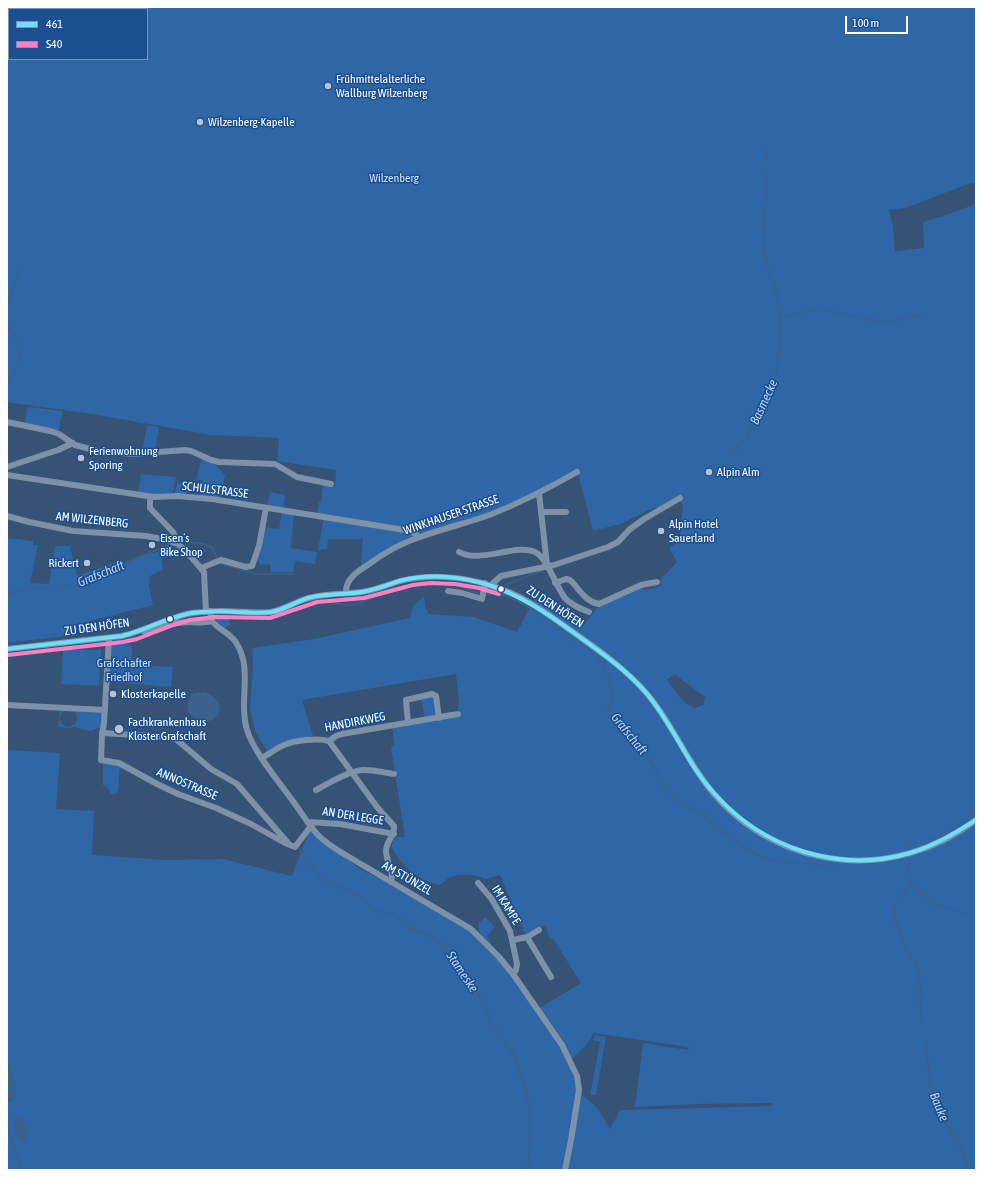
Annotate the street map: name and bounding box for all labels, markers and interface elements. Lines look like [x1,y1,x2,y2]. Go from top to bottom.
legend [8,8,148,60]
scale bar [847,8,910,34]
text: 100 m [852,16,879,30]
text: 461 [46,17,63,31]
text: S40 [46,37,62,51]
place label: Frühmittelalterliche Wallburg Wilzenberg [336,72,427,100]
marker: Frühmittelalterliche Wallburg Wilzenberg [323,81,333,91]
place label: Wilzenberg-Kapelle [208,115,295,129]
marker: Wilzenberg-Kapelle [195,117,205,127]
park label: Wilzenberg [369,171,419,185]
water label: Basmecke [747,377,781,427]
place label: Ferienwohnung Sporing [89,444,158,472]
marker: Ferienwohnung Sporing [76,453,86,463]
place label: Alpin Alm [717,465,760,479]
marker: Alpin Alm [704,467,714,477]
street label: SCHULSTRASSE [181,479,249,501]
street label: WINKHAUSER STRASSE [401,492,501,538]
street label: AM WILZENBERG [55,509,129,531]
place label: Alpin Hotel Sauerland [669,517,719,545]
marker: Alpin Hotel Sauerland [656,526,666,536]
place label: Eisen´s Bike Shop [160,531,203,559]
marker: Eisen´s Bike Shop [147,540,157,550]
place label: Rickert [48,556,79,570]
water label: Grafschaft [75,558,127,590]
marker: Rickert [82,558,92,568]
street label: ZU DEN HÖFEN [524,583,586,631]
unlabelled marker [496,584,506,594]
unlabelled marker [165,614,175,624]
street label: ZU DEN HÖFEN [63,615,131,639]
park label: Grafschafter Friedhof [97,656,151,684]
place label: Klosterkapelle [121,687,186,701]
marker: Klosterkapelle [108,689,118,699]
street label: HANDIRKWEG [323,709,387,735]
water label: Grafschaft [608,710,650,758]
place label: Fachkrankenhaus Kloster Grafschaft [128,715,206,743]
marker: Fachkrankenhaus Kloster Grafschaft [113,723,125,735]
street label: ANNOSTRASSE [155,765,219,803]
street label: AN DER LEGGE [321,804,385,828]
street label: AM STÜNZEL [380,858,434,898]
street label: IM KAMPE [488,883,524,927]
water label: Stameske [443,948,481,996]
water label: Bauke [926,1090,952,1124]

